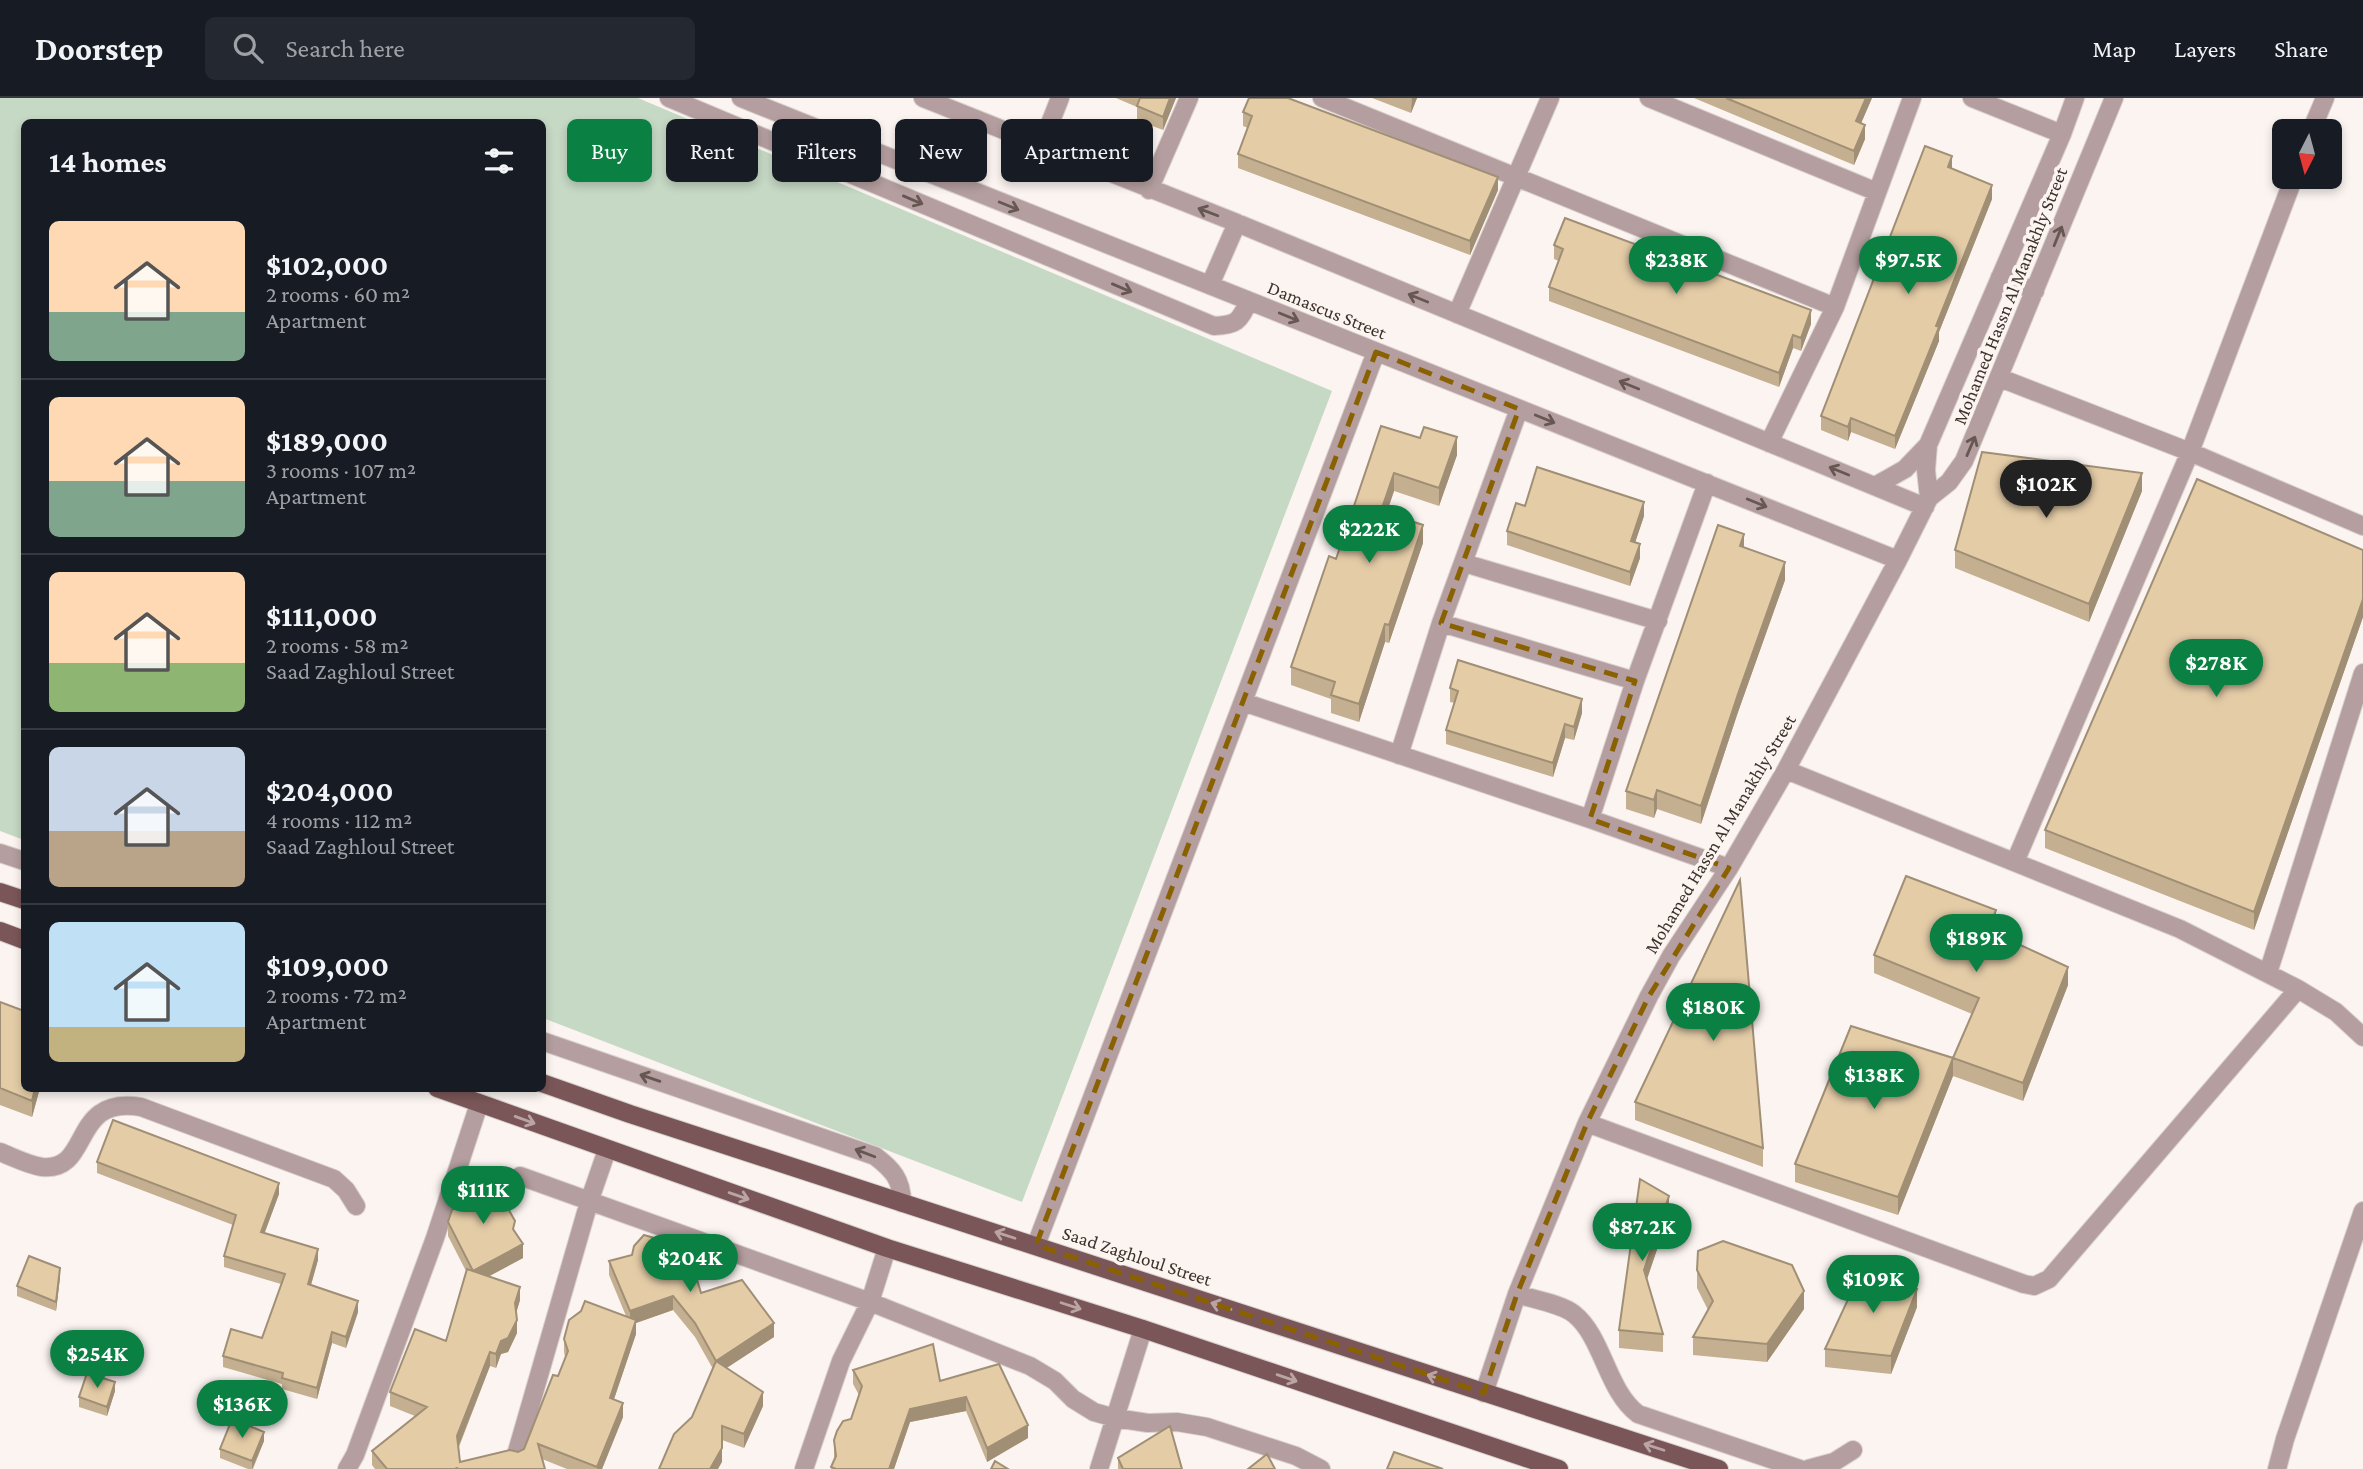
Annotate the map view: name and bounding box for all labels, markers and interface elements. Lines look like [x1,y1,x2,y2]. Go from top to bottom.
search box [205,17,695,80]
icon: search [229,29,267,67]
text: Doorstep [35,30,163,67]
text: Search here [285,34,405,63]
text: Map [2092,35,2136,62]
text: Layers [2174,35,2236,62]
text: Share [2274,35,2328,62]
chip: Buy [567,119,652,182]
chip: Rent [666,119,758,182]
chip: Filters [772,119,881,182]
chip: New [895,119,987,182]
chip: Apartment [1001,119,1153,182]
north arrow [2272,119,2342,189]
map controls [2272,119,2342,189]
icon: filters [480,142,518,180]
text: 14 homes [49,145,167,178]
street label: Mohamed Hassn Al Manakhly Street [1949,164,2072,428]
one-way arrow [901,194,923,207]
one-way arrow [997,200,1019,213]
one-way arrow [1197,204,1219,217]
one-way arrow [2052,225,2065,247]
pin: $238K [1627,236,1725,296]
pin: $97.5K [1851,236,1965,296]
text: $238K [1645,246,1707,272]
text: $97.5K [1875,246,1941,272]
text: $102,000 [266,248,388,281]
icon: home [105,249,189,333]
street label: Damascus Street [1264,277,1390,344]
text: 2 rooms · 60 m² [266,281,410,307]
one-way arrow [1111,282,1133,295]
one-way arrow [1408,290,1430,303]
text: Apartment [266,307,366,333]
one-way arrow [1277,311,1299,324]
one-way arrow [1618,377,1640,390]
one-way arrow [1534,414,1556,427]
text: $189,000 [266,424,388,457]
icon: home [105,425,189,509]
one-way arrow [1965,436,1978,457]
text: 3 rooms · 107 m² [266,457,416,483]
pin: $102K [1997,460,2095,520]
one-way arrow [1829,464,1850,477]
text: $102K [2016,470,2076,496]
text: Apartment [266,483,366,509]
one-way arrow [1745,498,1767,511]
pin: $222K [1320,505,1418,565]
text: $222K [1339,515,1399,541]
text: $111,000 [266,599,378,632]
icon: home [105,600,189,684]
text: 2 rooms · 58 m² [266,632,408,658]
pin: $278K [2167,640,2265,699]
text: $278K [2185,649,2247,675]
text: Saad Zaghloul Street [266,658,454,684]
street label: Mohamed Hassn Al Manakhly Street [1640,710,1800,957]
text: $204,000 [266,774,394,807]
icon: home [105,775,189,859]
text: 4 rooms · 112 m² [266,807,412,833]
text: Saad Zaghloul Street [266,833,454,859]
pin: $189K [1927,914,2025,974]
text: $189K [1946,924,2006,950]
text: $109,000 [266,949,389,982]
icon: home [105,950,189,1034]
text: 2 rooms · 72 m² [266,982,407,1008]
pin: $180K [1664,984,1762,1043]
text: $180K [1682,993,1744,1019]
text: Apartment [266,1008,366,1034]
pin: $138K [1825,1052,1923,1111]
text: $138K [1844,1061,1904,1087]
one-way arrow [639,1071,661,1084]
one-way arrow [513,1115,535,1127]
one-way arrow [854,1145,876,1158]
pin: $111K [434,1166,532,1226]
text: $111K [457,1176,509,1202]
one-way arrow [728,1190,750,1203]
pin: $87.2K [1585,1204,1699,1263]
text: $87.2K [1609,1213,1675,1239]
street label: Saad Zaghloul Street [1060,1222,1215,1290]
one-way arrow [995,1228,1017,1241]
pin: $204K [641,1234,739,1294]
text: $204K [658,1244,722,1270]
pin: $109K [1824,1256,1922,1315]
text: $109K [1842,1265,1904,1291]
one-way arrow [1211,1299,1233,1312]
one-way arrow [1060,1301,1082,1314]
pin: $254K [48,1330,146,1390]
text: $254K [66,1340,128,1366]
one-way arrow [1427,1371,1449,1383]
one-way arrow [1276,1372,1298,1385]
pin: $136K [193,1380,291,1440]
text: $136K [213,1390,271,1416]
one-way arrow [1644,1440,1666,1452]

